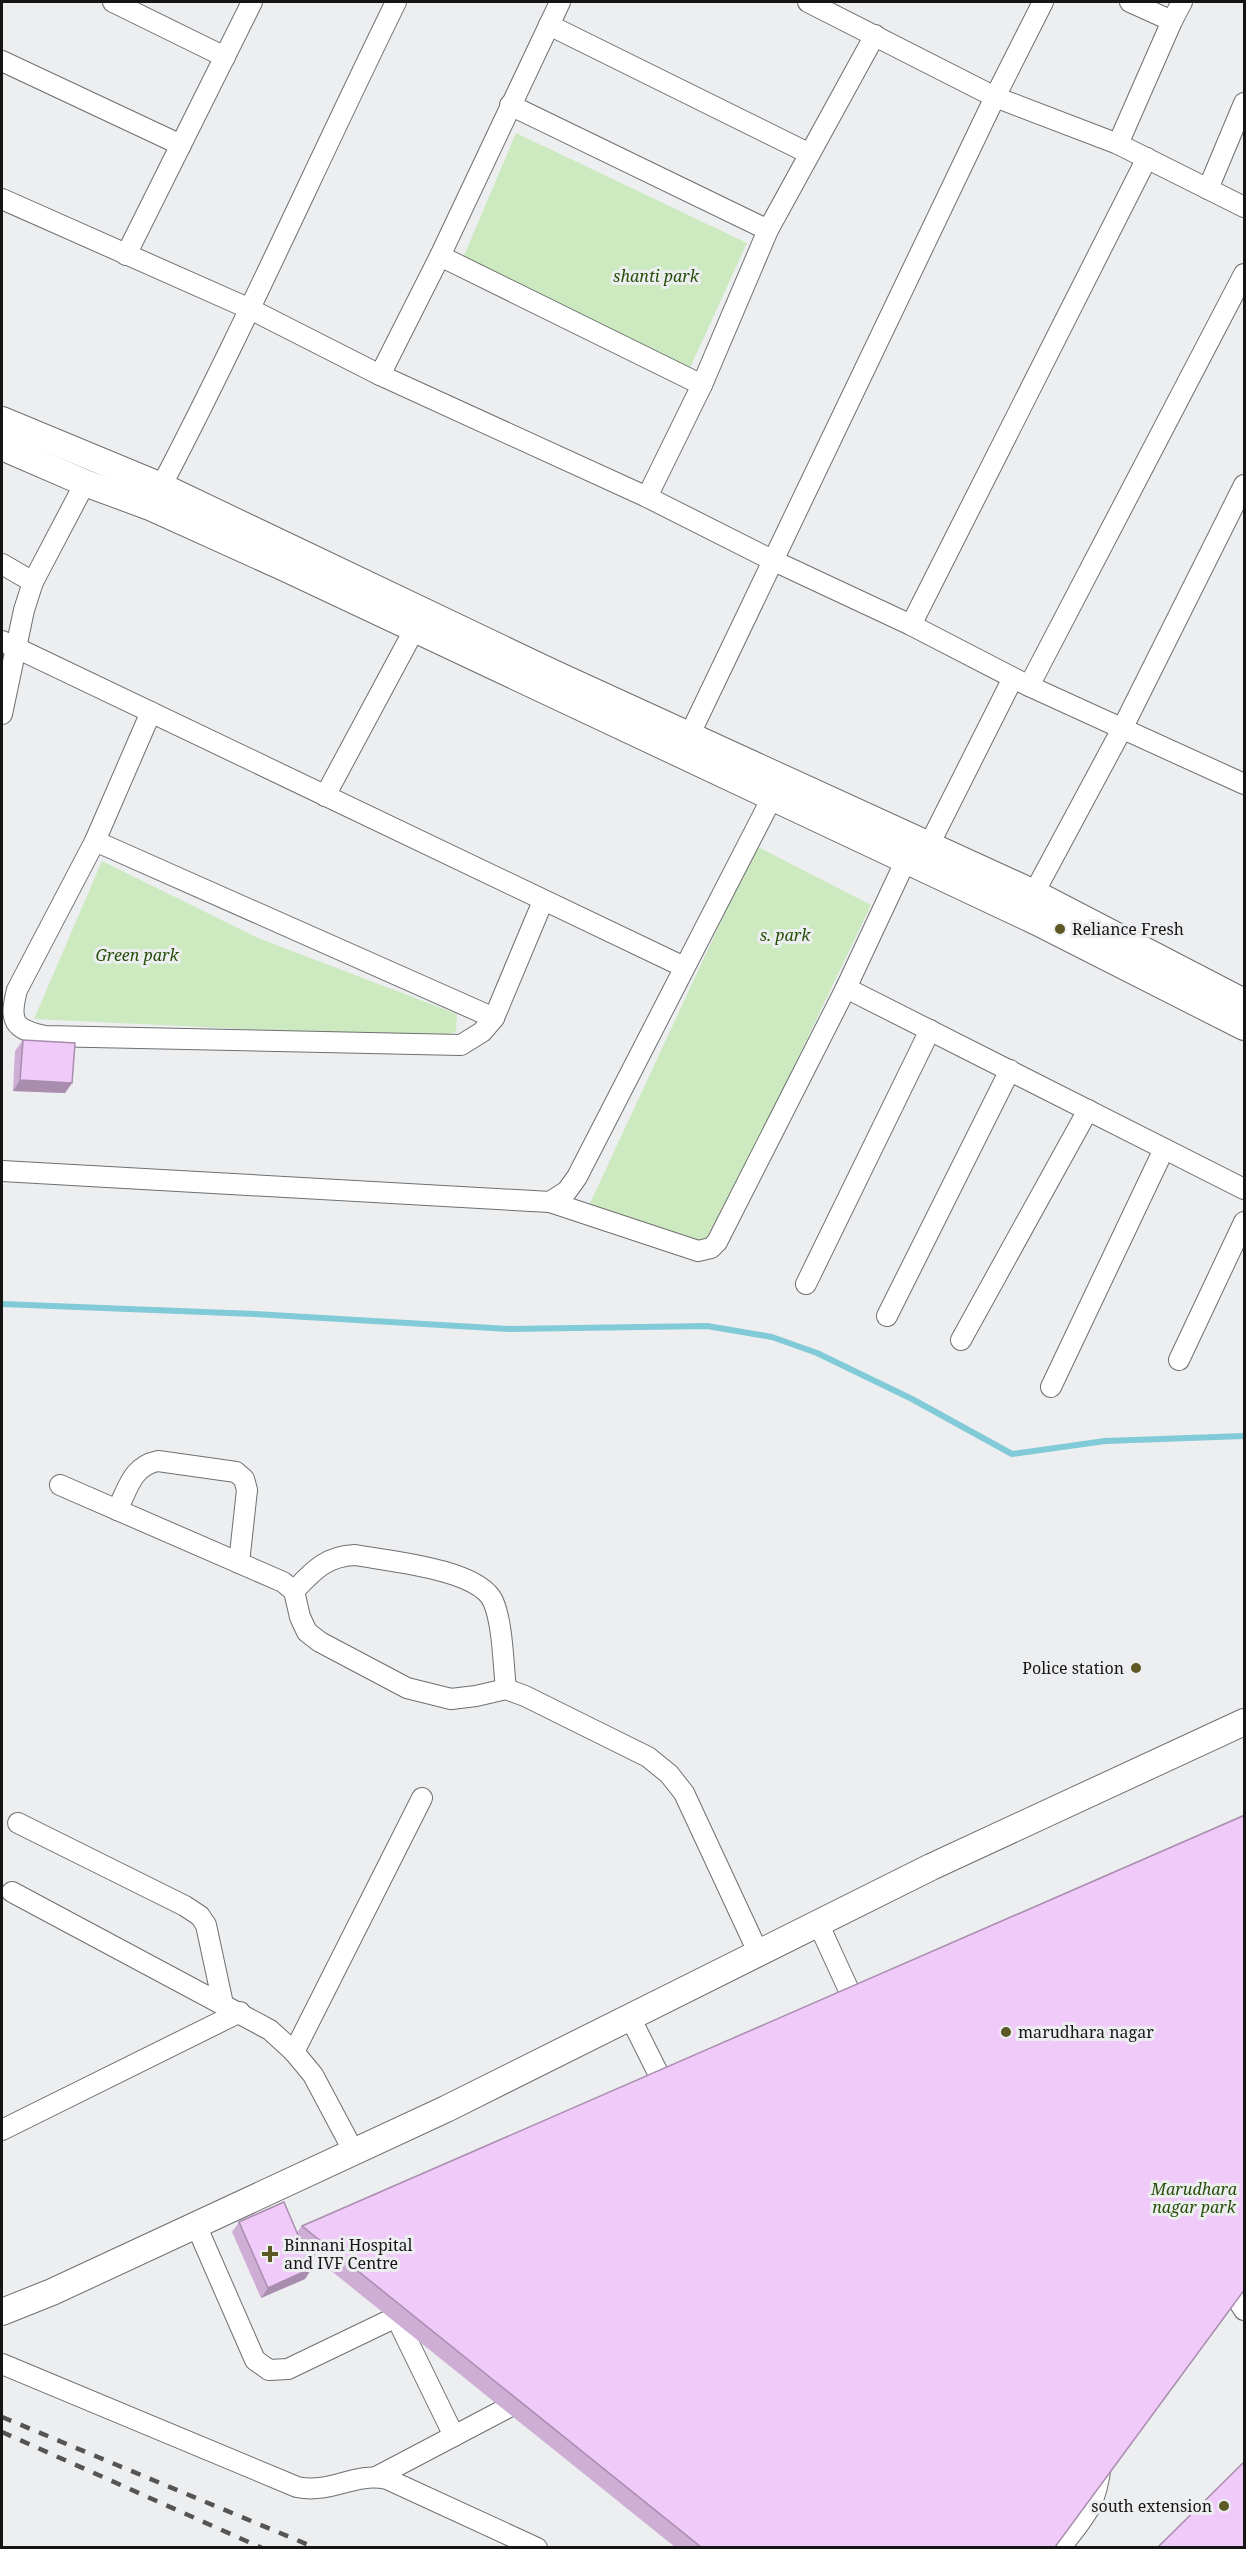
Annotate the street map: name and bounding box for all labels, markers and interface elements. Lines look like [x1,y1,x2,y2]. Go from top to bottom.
park label: shanti park [613,265,700,287]
place label: Reliance Fresh [1072,918,1184,940]
marker: Reliance Fresh [1053,922,1067,936]
park label: s. park [760,924,811,946]
park label: Green park [95,944,179,966]
place label: Police station [1022,1657,1124,1679]
marker: Police station [1129,1661,1143,1675]
place label: marudhara nagar [1018,2021,1154,2043]
marker: marudhara nagar [999,2025,1013,2039]
park label: Marudhara nagar park [1150,2178,1238,2218]
place label: Binnani Hospital and IVF Centre [284,2234,413,2274]
marker: Binnani Hospital and IVF Centre [261,2245,279,2263]
place label: south extension [1091,2495,1212,2517]
marker: south extension [1217,2499,1231,2513]

